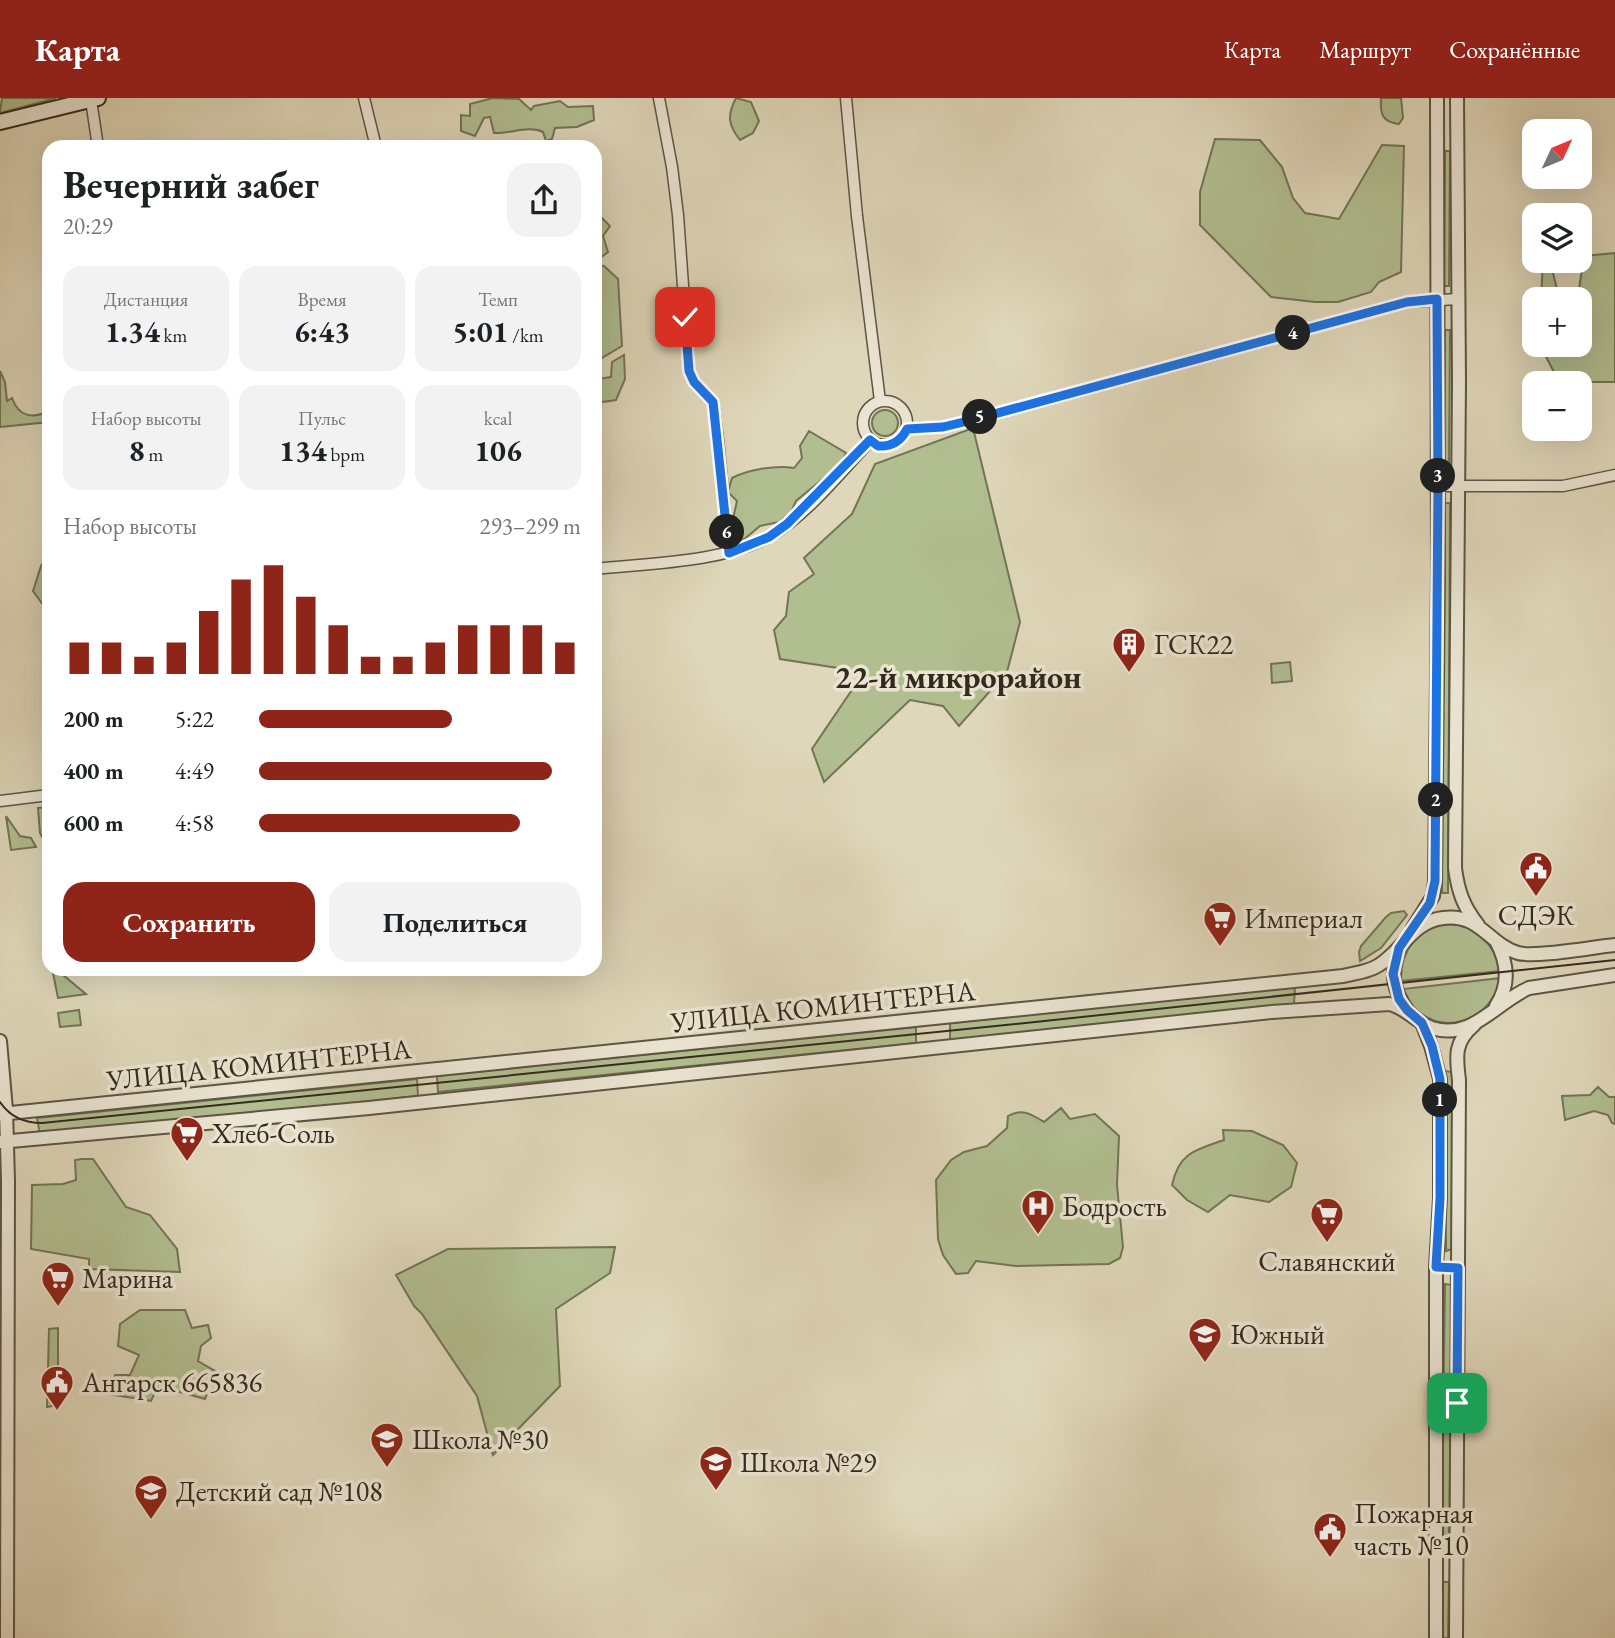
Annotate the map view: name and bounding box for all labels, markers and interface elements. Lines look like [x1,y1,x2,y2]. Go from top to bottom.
text: Карта [35,28,120,71]
text: Карта [1224,34,1281,65]
text: Маршрут [1319,34,1411,65]
text: Сохранённые [1449,34,1580,65]
north arrow [1522,119,1592,189]
map controls [1522,119,1592,441]
text: Вечерний забег [63,160,319,209]
button: share [507,163,581,237]
button: layers [1522,203,1592,273]
text: 20:29 [63,211,113,241]
text: Дистанция [104,287,188,312]
text: Время [298,287,346,312]
text: Темп [478,287,518,312]
pin [655,287,715,347]
button: + [1522,287,1592,357]
icon: check [666,298,704,336]
text: 1.34 [105,312,160,351]
text: 6:43 [294,312,350,351]
text: 5:01 [452,312,509,351]
pin: 4 [1276,316,1310,350]
text: 4 [1287,320,1298,345]
text: km [160,323,187,348]
text: /km [509,323,544,348]
button: − [1522,371,1592,441]
pin: 5 [962,400,998,434]
text: 5 [974,404,985,429]
text: Набор высоты [91,406,201,431]
text: Пульс [298,406,346,431]
text: kcal [484,406,512,431]
text: 8 [129,431,145,470]
text: 134 [279,431,327,470]
text: 106 [474,431,522,470]
text: m [145,442,163,467]
text: bpm [327,442,365,467]
pin: 3 [1420,458,1456,494]
text: 3 [1432,463,1443,488]
text: Набор высоты [63,511,197,541]
text: 293–299 m [480,511,581,541]
pin: 6 [710,514,744,550]
text: 6 [721,519,732,544]
building icon: ГСК22 [1110,625,1148,674]
place label: ГСК22 [1154,626,1234,662]
district label: 22-й микрорайон [834,656,1082,698]
text: 200 m [63,704,124,734]
text: 5:22 [175,704,214,734]
text: 400 m [63,756,124,786]
text: 4:49 [175,756,214,786]
pin: 2 [1418,782,1454,818]
text: 2 [1430,787,1441,812]
text: 600 m [63,808,124,838]
text: 4:58 [175,808,214,838]
public building icon: СДЭК [1517,849,1555,898]
button: Сохранить [63,882,315,962]
button: Поделиться [329,882,581,962]
place label: СДЭК [1498,897,1575,933]
supermarket icon: Империал [1201,899,1239,948]
place label: Империал [1244,900,1363,936]
street label: УЛИЦА КОМИНТЕРНА [668,972,978,1040]
street label: УЛИЦА КОМИНТЕРНА [104,1030,414,1098]
pin: 1 [1422,1082,1458,1118]
text: 1 [1434,1087,1445,1112]
supermarket icon: Хлеб-Соль [168,1114,206,1163]
place label: Хлеб-Соль [211,1115,335,1151]
hospital icon: Бодрость [1019,1187,1057,1236]
place label: Бодрость [1062,1188,1167,1224]
supermarket icon: Славянский [1308,1195,1346,1244]
place label: Славянский [1258,1243,1396,1279]
supermarket icon: Марина [39,1259,77,1308]
place label: Марина [82,1260,174,1296]
school or university icon: Южный [1186,1315,1224,1364]
place label: Южный [1230,1316,1325,1352]
public building icon: Ангарск 665836 [38,1363,76,1412]
place label: Ангарск 665836 [81,1364,262,1400]
pin [1427,1373,1487,1433]
icon: arrive [1438,1384,1476,1422]
school or university icon: Школа №30 [368,1420,406,1469]
place label: Школа №30 [412,1421,548,1457]
school or university icon: Школа №29 [697,1443,735,1492]
place label: Школа №29 [740,1444,876,1480]
school or university icon: Детский сад №108 [132,1472,170,1521]
place label: Детский сад №108 [176,1473,383,1509]
place label: Пожарная часть №10 [1354,1495,1474,1563]
public building icon: Пожарная часть №10 [1311,1510,1349,1559]

